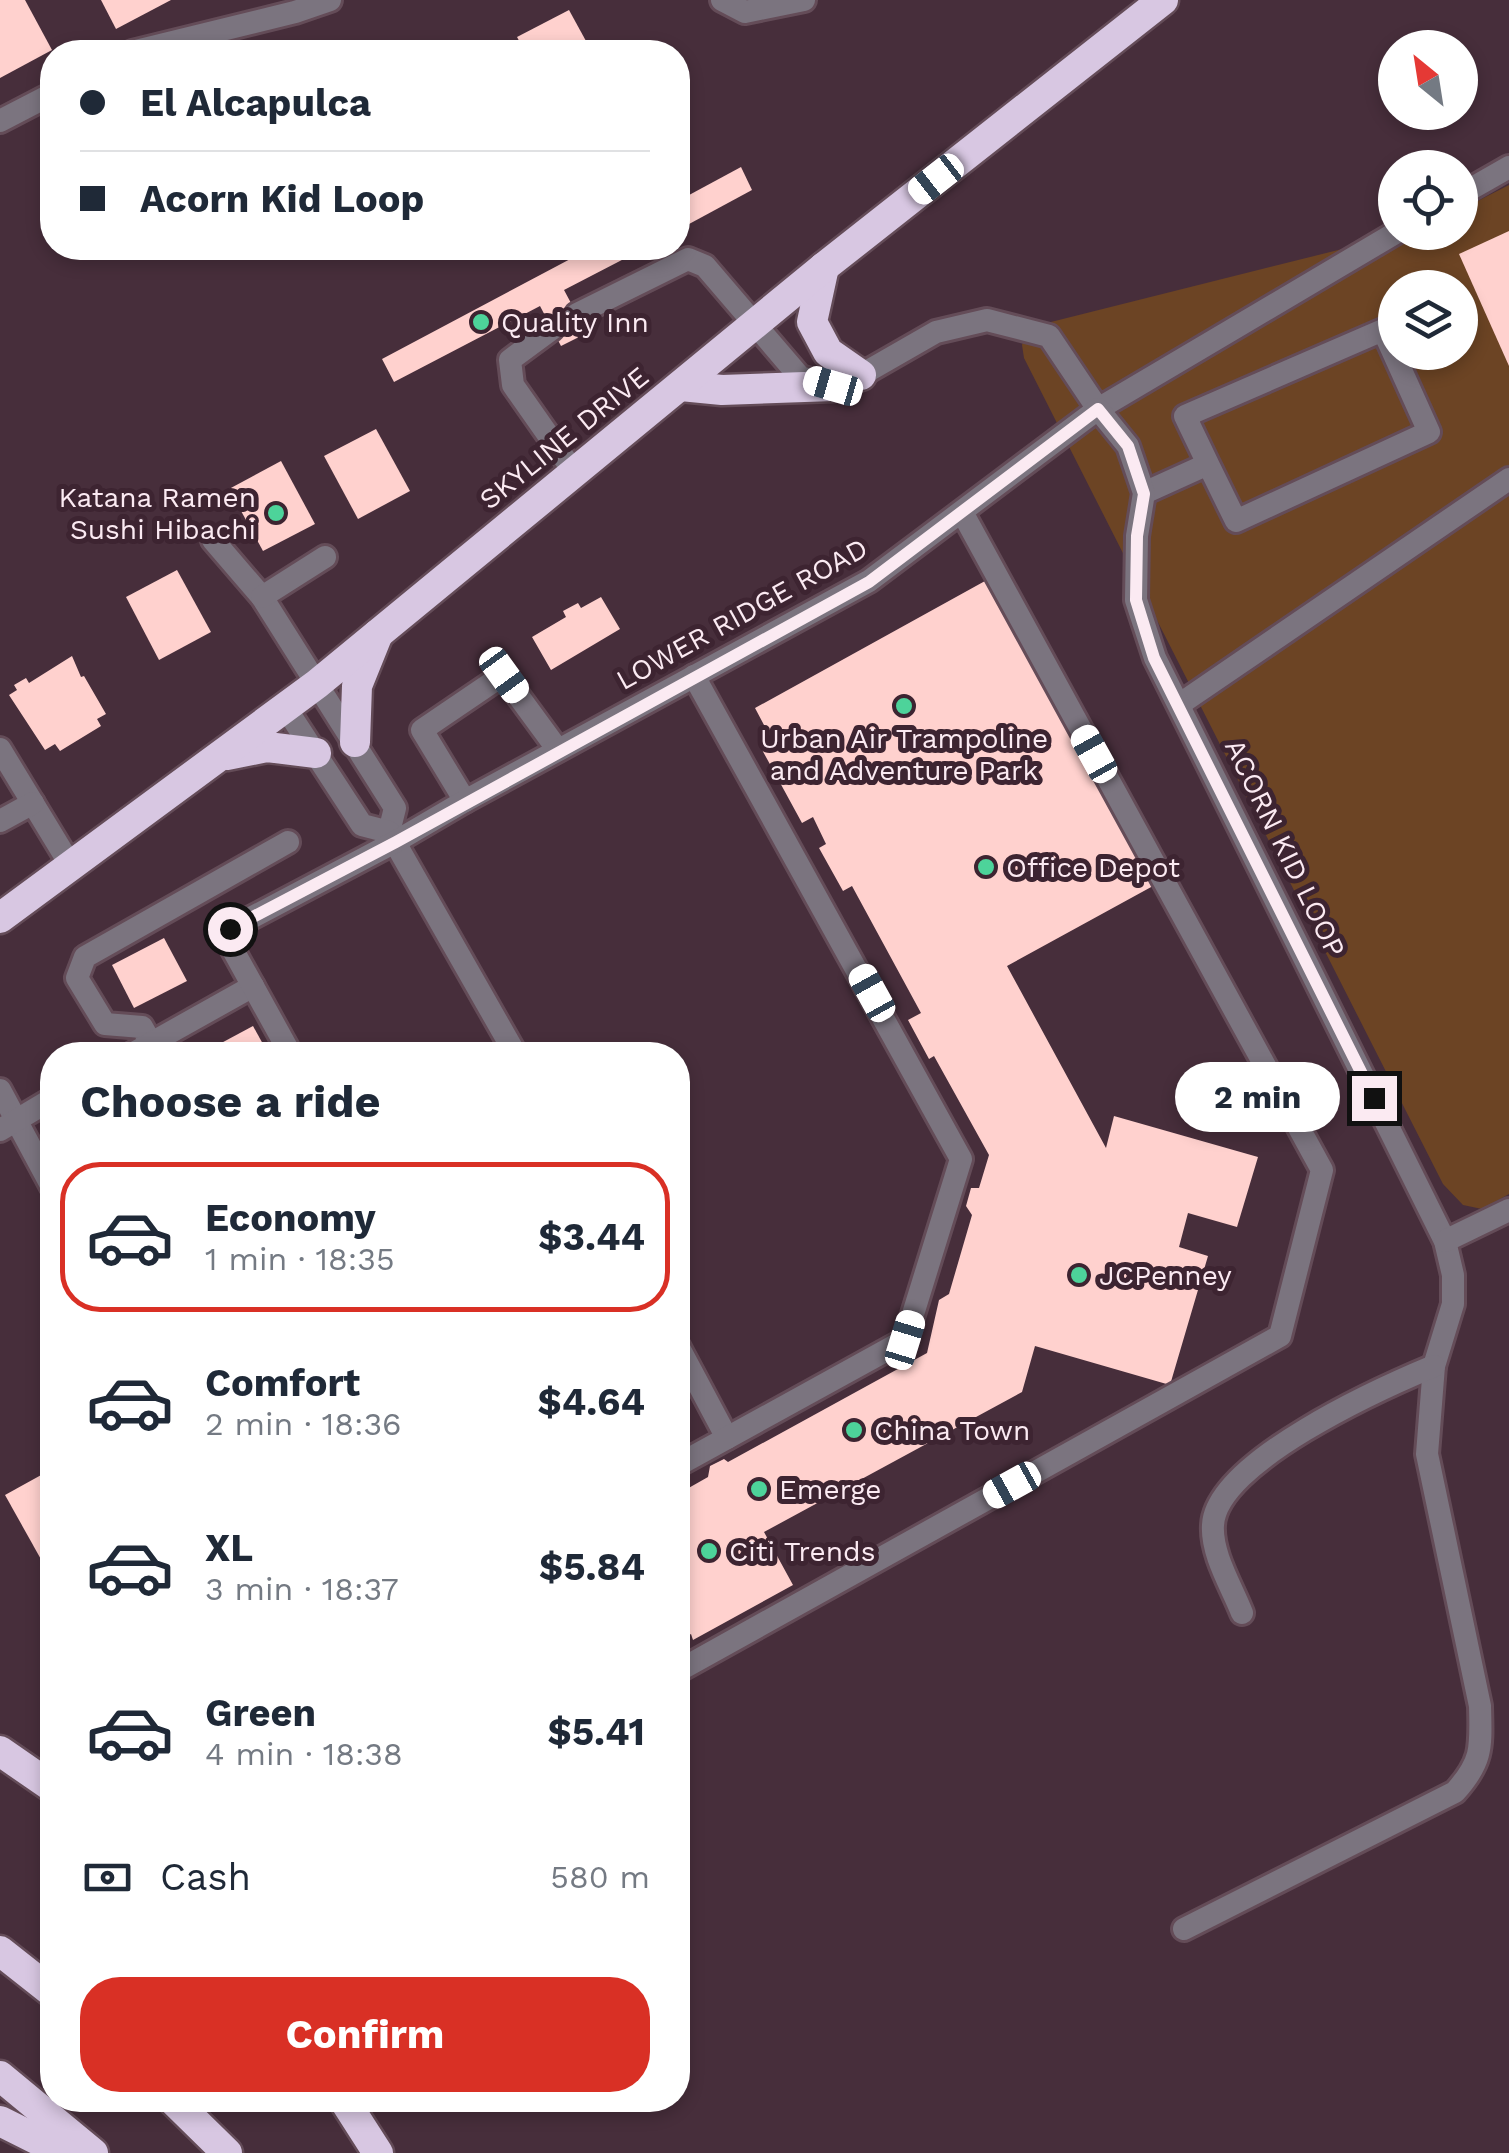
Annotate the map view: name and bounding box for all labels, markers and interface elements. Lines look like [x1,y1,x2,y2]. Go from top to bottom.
north arrow [1378,30,1478,130]
map controls [1378,30,1478,370]
text: El Alcapulca [140,81,371,125]
car [903,149,969,209]
button: locate [1378,150,1478,250]
text: Acorn Kid Loop [140,177,424,221]
button: layers [1378,270,1478,370]
place label: Quality Inn [501,306,649,339]
marker: Quality Inn [470,311,492,333]
street label: SKYLINE DRIVE [473,360,655,516]
car [800,363,866,409]
place label: Katana Ramen Sushi Hibachi [58,481,256,546]
marker: Katana Ramen Sushi Hibachi [265,502,287,524]
street label: LOWER RIDGE ROAD [611,531,873,697]
car [474,642,534,708]
marker: Urban Air Trampoline and Adventure Park [893,695,915,717]
car [1066,720,1122,788]
place label: Urban Air Trampoline and Adventure Park [760,722,1048,787]
street label: ACORN KID LOOP [1218,734,1352,962]
place label: Office Depot [1006,851,1180,884]
marker: Office Depot [975,856,997,878]
route start [208,907,253,952]
car [844,959,900,1027]
callout: 2 min [1174,1063,1339,1133]
text: Choose a ride [80,1075,380,1128]
route end [1352,1076,1397,1121]
text: 2 min [1214,1078,1301,1116]
icon: car [85,1192,175,1282]
text: Economy [205,1196,376,1240]
text: $3.44 [538,1215,645,1259]
text: 1 min · 18:35 [205,1240,395,1278]
place label: JCPenney [1099,1259,1232,1292]
marker: JCPenney [1068,1264,1090,1286]
car [882,1307,928,1373]
icon: car [85,1357,175,1447]
text: Comfort [205,1361,360,1405]
text: $4.64 [538,1380,645,1424]
text: 2 min · 18:36 [205,1405,402,1443]
place label: China Town [874,1414,1030,1447]
marker: China Town [843,1419,865,1441]
car [978,1457,1046,1513]
place label: Emerge [779,1473,881,1506]
marker: Emerge [748,1478,770,1500]
icon: car [85,1522,175,1612]
text: XL [205,1526,253,1570]
place label: Citi Trends [729,1535,875,1568]
marker: Citi Trends [698,1540,720,1562]
text: $5.84 [539,1545,645,1589]
text: 3 min · 18:37 [205,1570,399,1608]
icon: car [85,1687,175,1777]
text: Green [205,1691,316,1735]
text: $5.41 [548,1710,645,1754]
text: 4 min · 18:38 [205,1735,403,1773]
icon: cash [80,1850,135,1905]
text: Cash [160,1855,251,1899]
text: 580 m [550,1858,650,1896]
button: Confirm [80,1977,650,2092]

